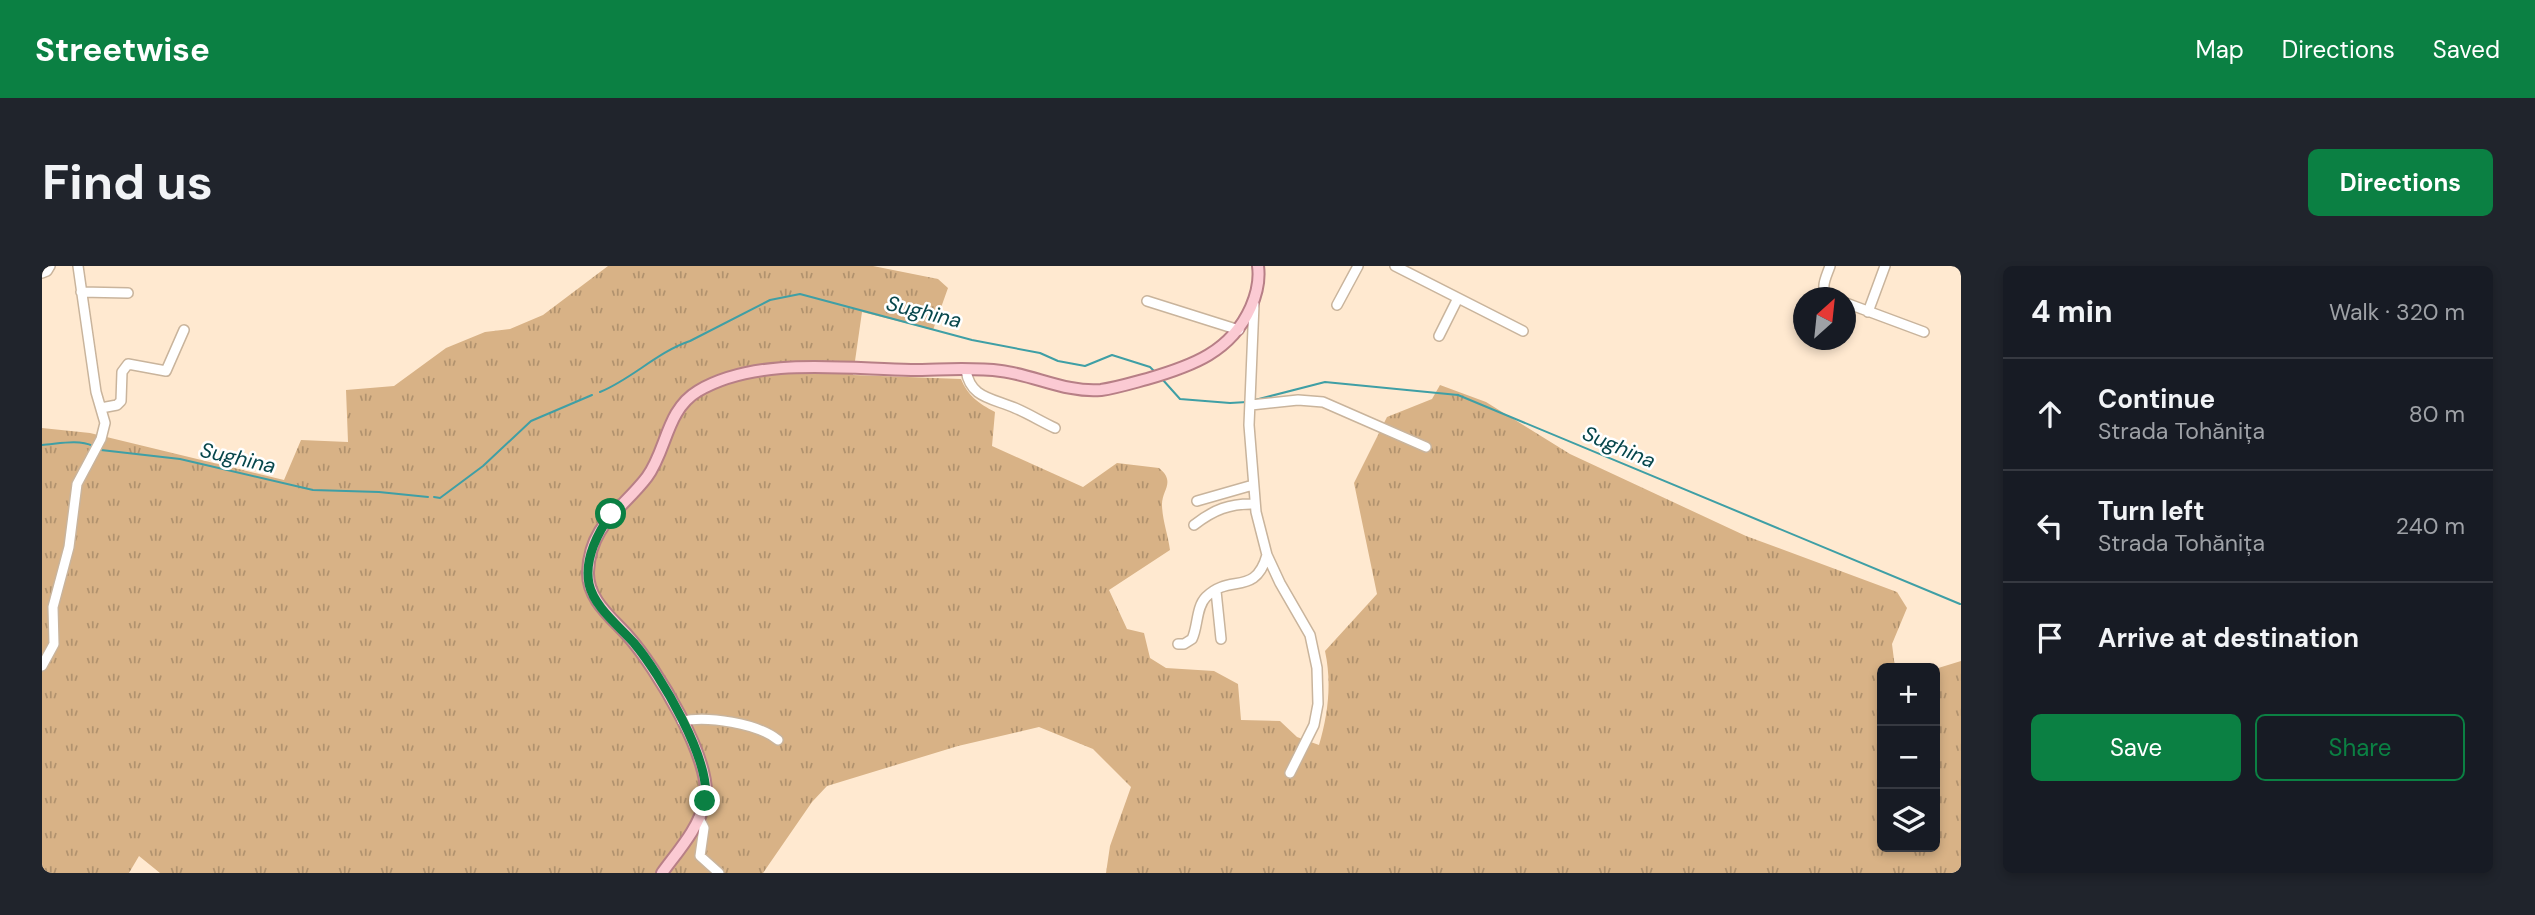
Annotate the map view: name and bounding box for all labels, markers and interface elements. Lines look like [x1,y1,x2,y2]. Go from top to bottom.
text: Streetwise [35,28,210,71]
text: Map [2196,34,2244,65]
text: Directions [2282,34,2395,65]
text: Saved [2433,34,2500,65]
button: Directions [2308,149,2493,216]
text: Find us [42,150,213,214]
north arrow [1793,287,1856,350]
water label: Sughina [883,289,965,335]
text: 4 min [2031,292,2113,331]
text: Walk · 320 m [2329,297,2465,327]
text: Continue [2098,382,2215,416]
icon: ahead [2031,395,2069,433]
text: 80 m [2409,399,2465,429]
text: Strada Tohănița [2098,416,2265,446]
water label: Sughina [1578,419,1660,475]
water label: Sughina [197,436,279,480]
text: Turn left [2098,494,2205,528]
route start [595,498,626,529]
icon: left [2031,507,2069,545]
text: 240 m [2396,511,2465,541]
text: Strada Tohănița [2098,528,2265,558]
icon: arrive [2031,619,2069,657]
text: Arrive at destination [2098,621,2359,655]
map controls [1877,663,1940,852]
button: + [1877,663,1940,726]
button: Save [2031,714,2241,781]
button: Share [2255,714,2465,781]
button: − [1877,726,1940,789]
route end [689,785,720,816]
button: layers [1877,789,1940,852]

